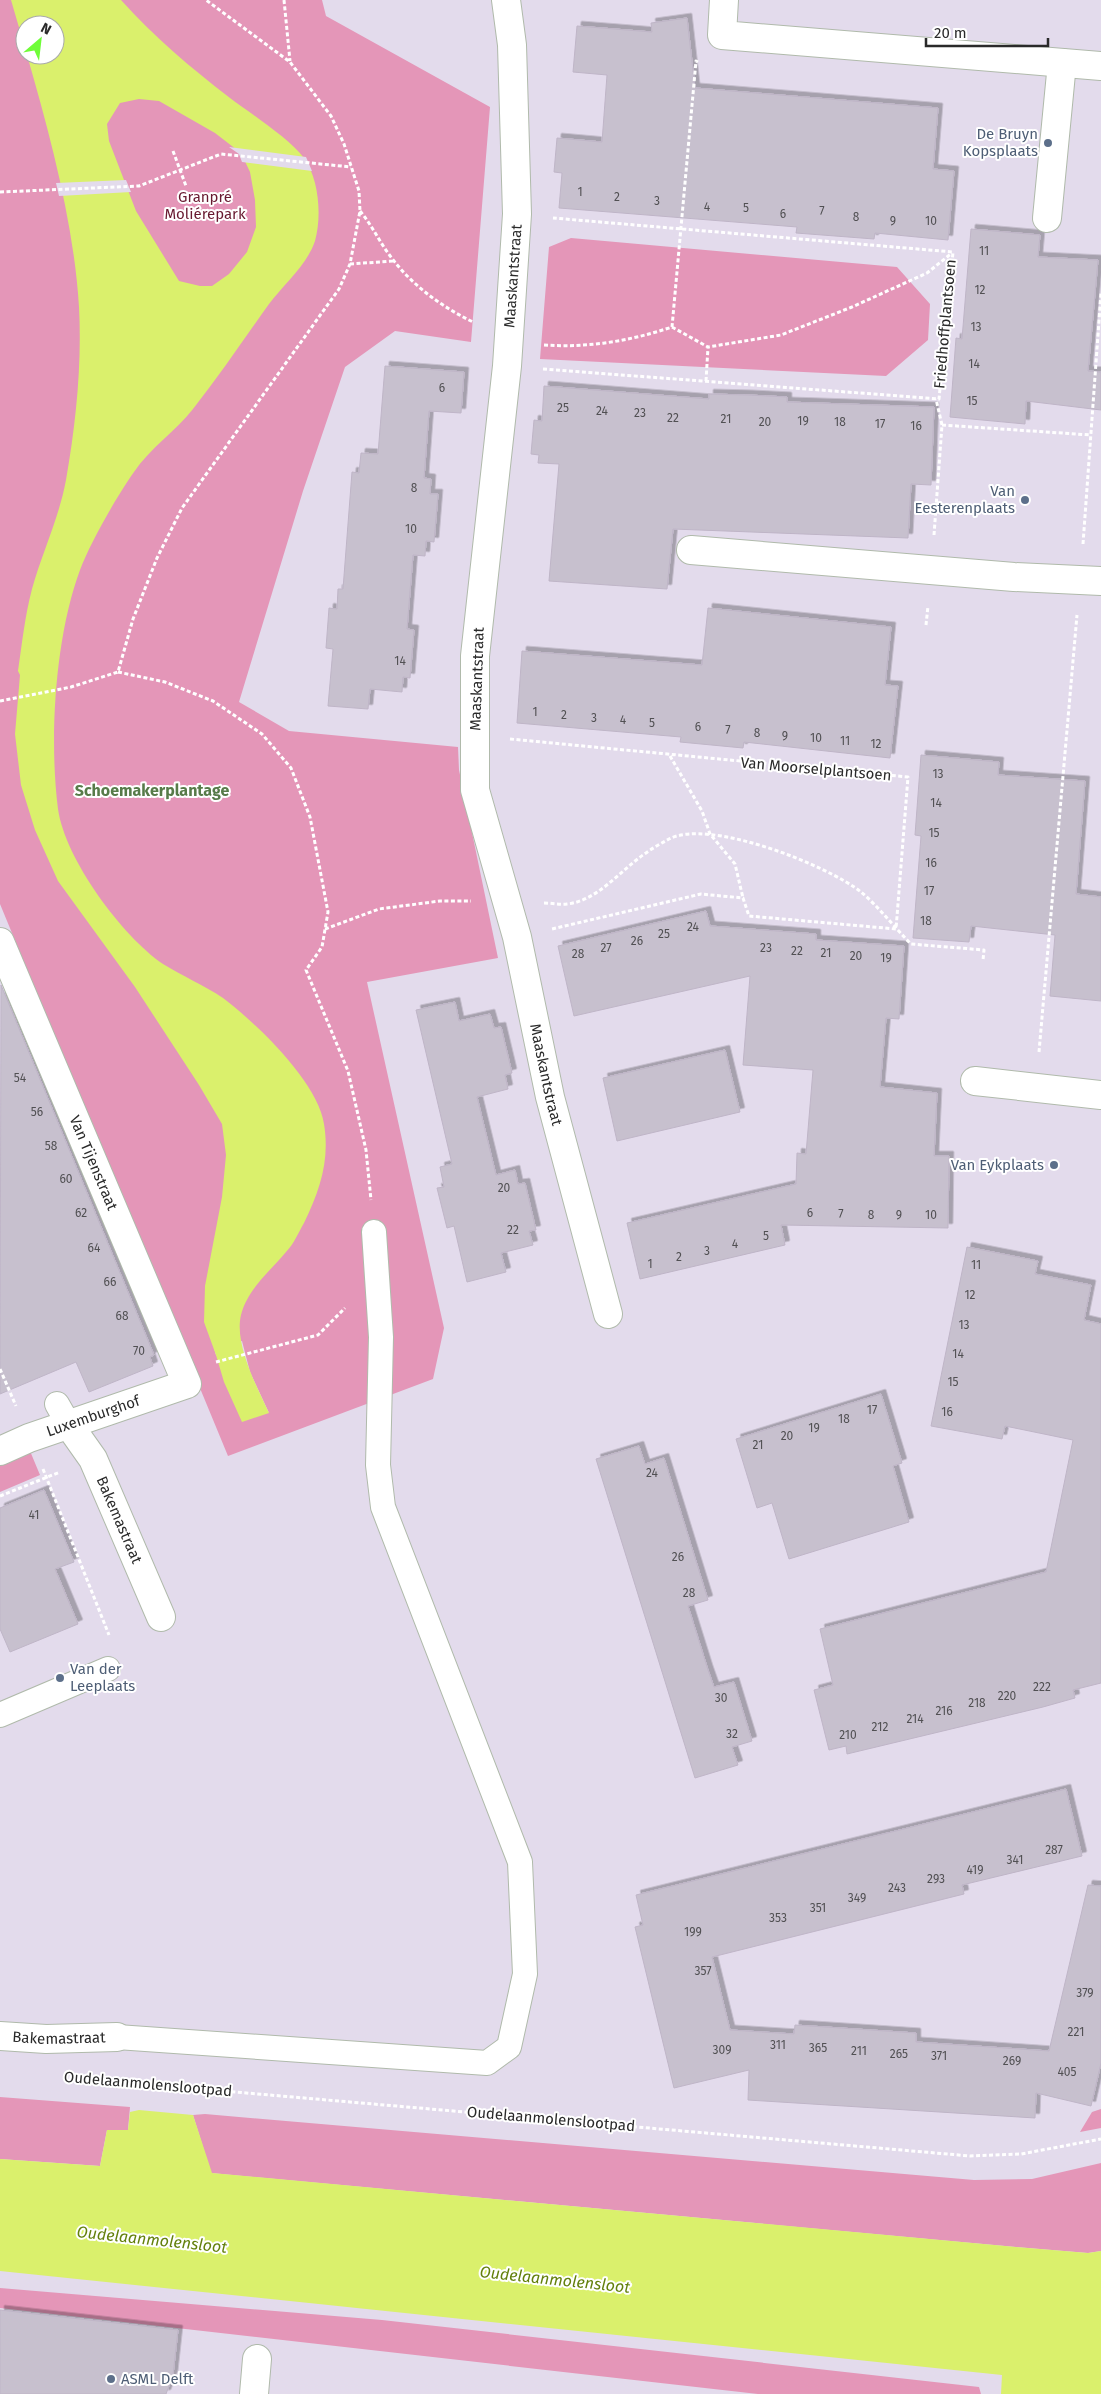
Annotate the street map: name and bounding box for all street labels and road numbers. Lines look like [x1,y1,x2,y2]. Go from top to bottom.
street label: Maaskantstraat [500,223,526,328]
street label: Friedhoffplantsoen [930,258,960,390]
street label: Maaskantstraat [466,626,488,731]
street label: Van Moorselplantsoen [740,753,892,785]
street label: Maaskantstraat [526,1022,566,1128]
street label: Van Tijenstraat [65,1113,122,1214]
street label: Luxemburghof [44,1391,143,1440]
street label: Bakemastraat [93,1474,146,1567]
street label: Bakemastraat [12,2028,106,2048]
street label: Oudelaanmolenslootpad [63,2068,233,2100]
street label: Oudelaanmolenslootpad [466,2103,636,2135]

